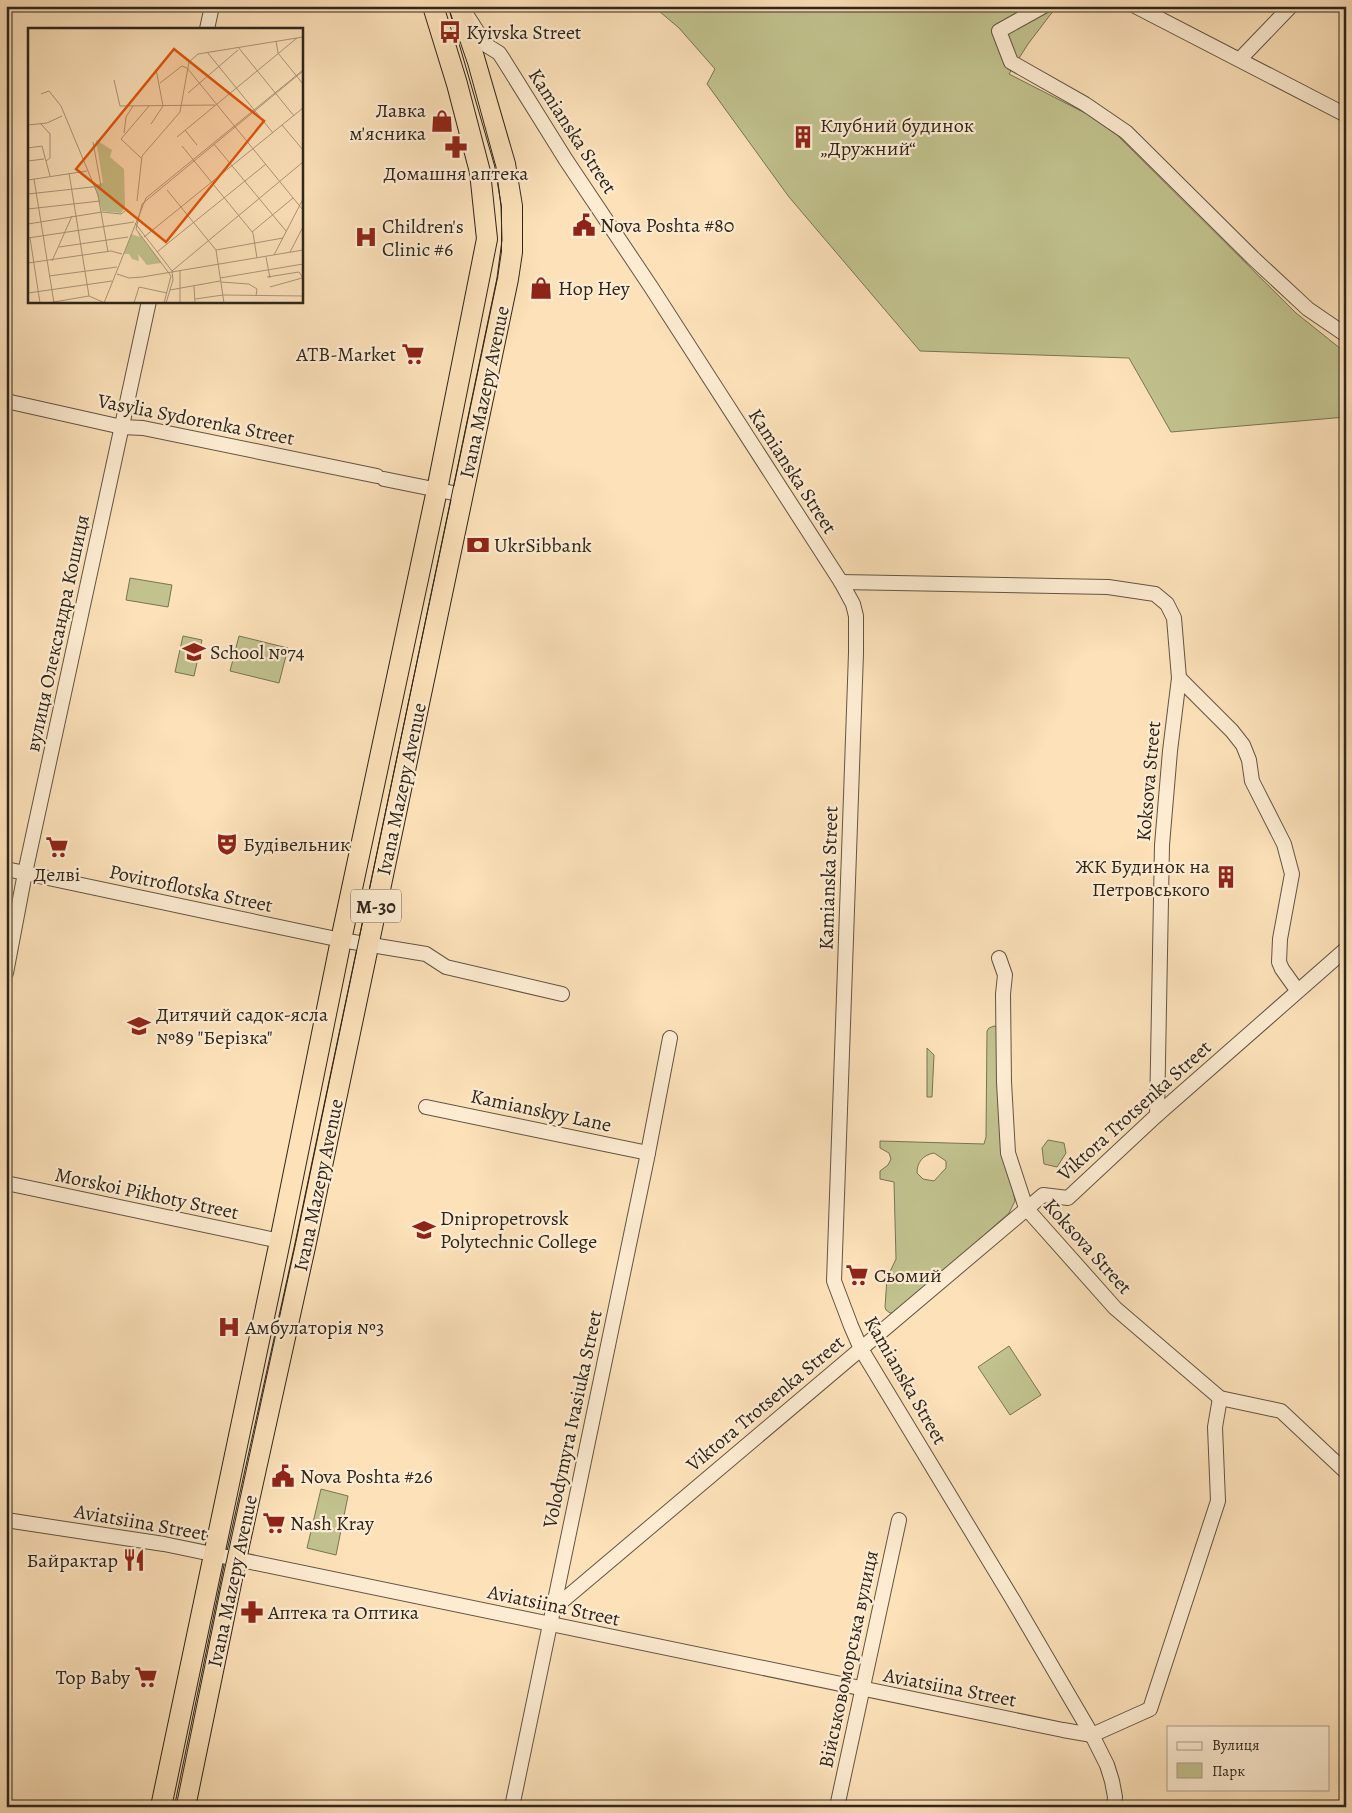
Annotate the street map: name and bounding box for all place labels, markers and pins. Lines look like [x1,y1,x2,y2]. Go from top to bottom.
bus stop icon: Kyivska Street [437,19,463,45]
place label: Kyivska Street [466,19,582,46]
place label: Лавка м'ясника [349,97,427,147]
shop icon: Лавка м'ясника [429,108,455,134]
place label: Клубний будинок „Дружний“ [820,112,974,162]
building icon: Клубний будинок „Дружний“ [790,124,816,150]
pharmacy icon: Домашня аптека [443,134,469,160]
place label: Домашня аптека [384,160,529,187]
public building icon: Nova Poshta #80 [571,212,597,238]
place label: Nova Poshta #80 [600,212,734,239]
place label: Children's Clinic #6 [382,213,464,263]
hospital icon: Children's Clinic #6 [353,224,379,250]
shop icon: Hop Hey [528,275,554,301]
place label: Hop Hey [558,275,631,302]
place label: ATB-Market [295,341,396,368]
supermarket icon: ATB-Market [400,341,426,367]
bank icon: UkrSibbank [465,532,491,558]
place label: UkrSibbank [494,532,592,559]
school or university icon: School №74 [181,639,207,665]
place label: School №74 [210,639,305,666]
theatre icon: Будівельник [214,831,240,857]
place label: Будівельник [243,831,350,858]
supermarket icon: Делві [44,834,70,860]
place label: ЖК Будинок на Петровського [1076,853,1211,903]
place label: Делві [34,861,80,888]
building icon: ЖК Будинок на Петровського [1213,864,1239,890]
place label: Дитячий садок-ясла №89 "Берізка" [156,1001,329,1051]
school or university icon: Дитячий садок-ясла №89 "Берізка" [126,1013,152,1039]
place label: Dnipropetrovsk Polytechnic College [440,1205,597,1255]
school or university icon: Dnipropetrovsk Polytechnic College [411,1217,437,1243]
supermarket icon: Сьомий [844,1262,870,1288]
place label: Сьомий [874,1262,942,1289]
hospital icon: Амбулаторія №3 [216,1314,242,1340]
place label: Амбулаторія №3 [244,1314,384,1341]
public building icon: Nova Poshta #26 [270,1463,296,1489]
place label: Nova Poshta #26 [300,1463,433,1490]
supermarket icon: Nash Kray [261,1510,287,1536]
place label: Nash Kray [290,1510,375,1537]
place label: Байрактар [26,1547,118,1574]
restaurant icon: Байрактар [121,1547,147,1573]
pharmacy icon: Аптека та Оптика [239,1599,265,1625]
place label: Аптека та Оптика [267,1599,420,1626]
place label: Top Baby [56,1664,131,1691]
supermarket icon: Top Baby [133,1664,159,1690]

